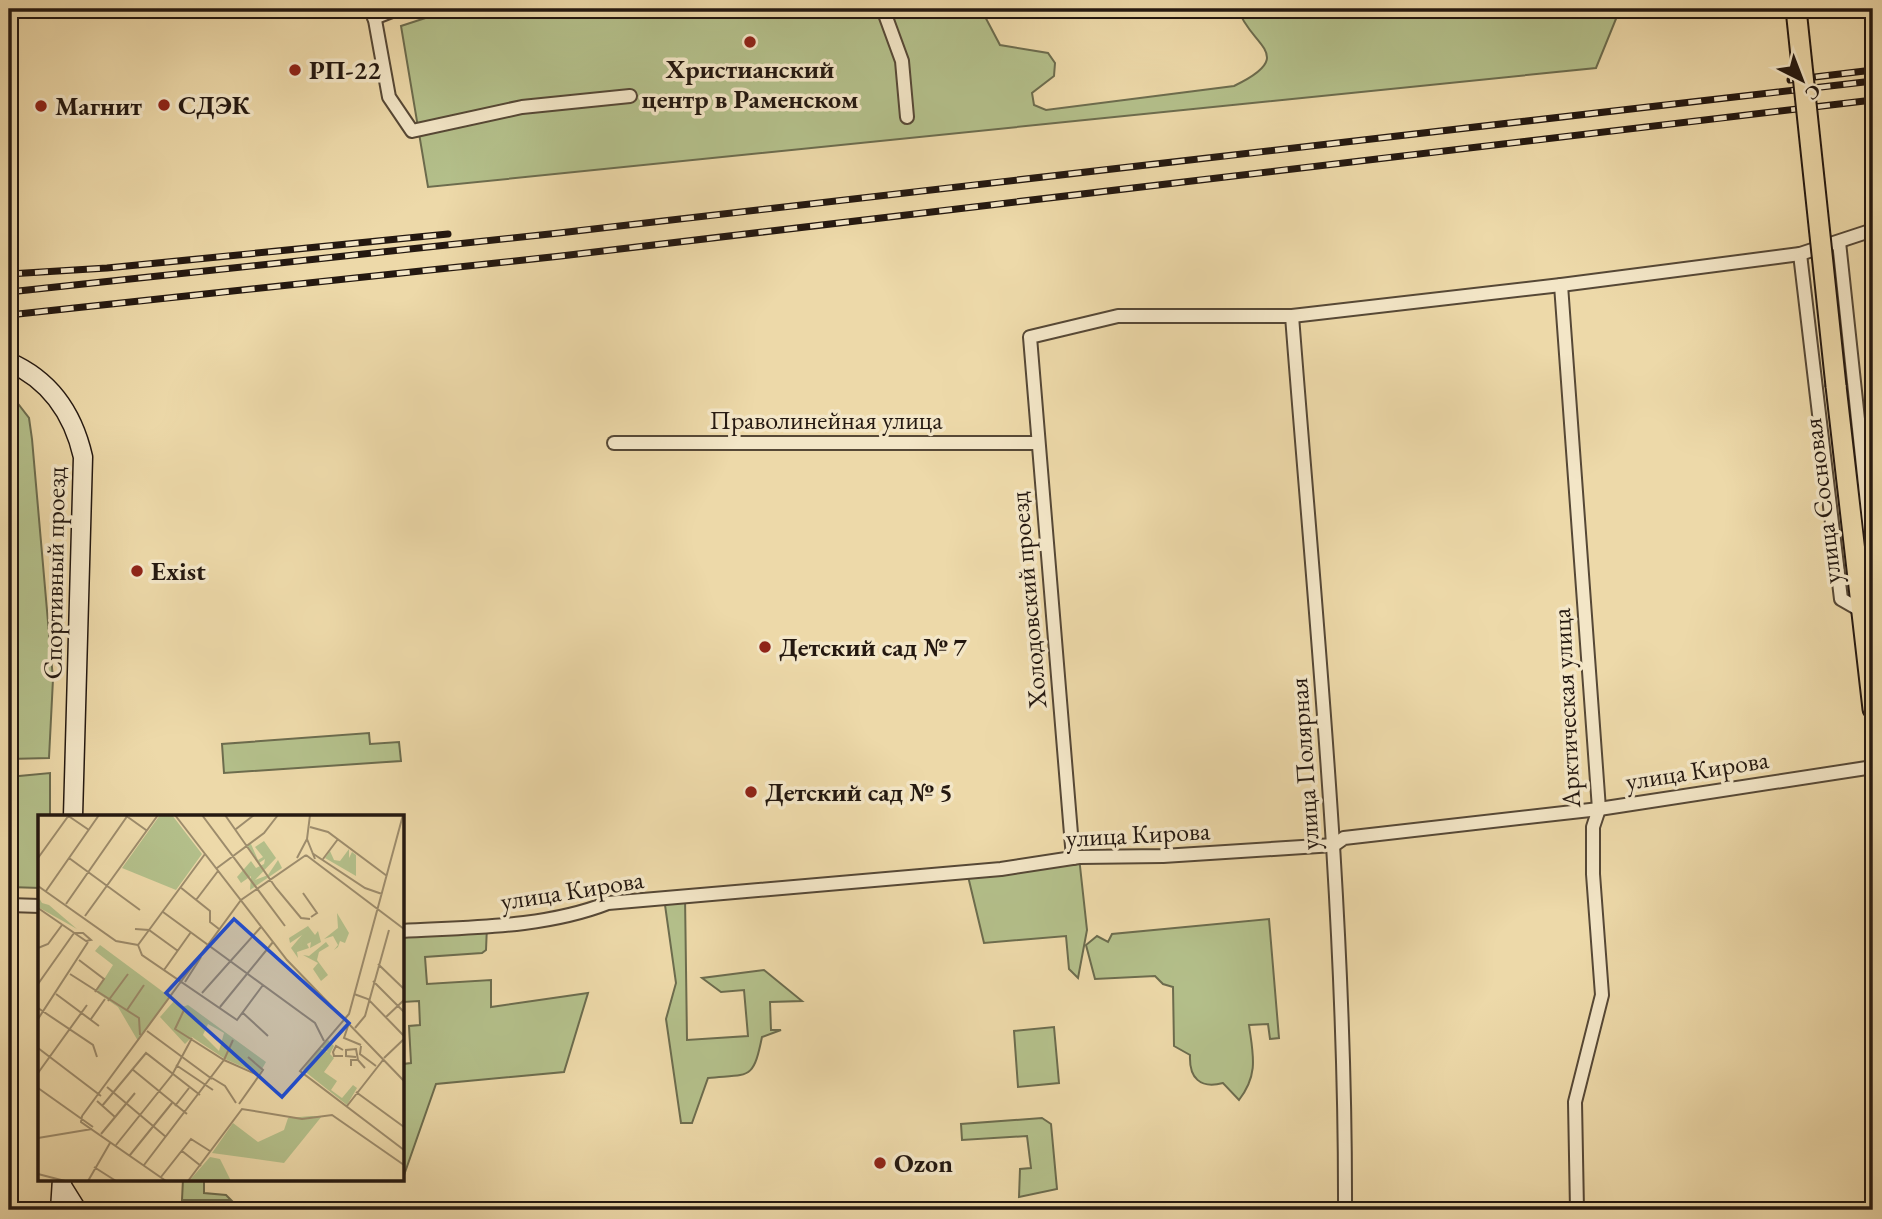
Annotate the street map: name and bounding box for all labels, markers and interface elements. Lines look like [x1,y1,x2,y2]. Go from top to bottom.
marker: Христианский центр в Раменском [742,34,758,50]
north arrow [1766,46,1836,116]
place label: Христианский центр в Раменском [641,52,859,116]
place label: РП-22 [309,53,381,87]
marker: РП-22 [287,62,303,78]
text: С [1800,78,1826,106]
place label: СДЭК [178,88,251,122]
place label: Магнит [55,89,142,123]
marker: СДЭК [156,97,172,113]
marker: Магнит [33,98,49,114]
street label: Праволинейная улица [709,403,943,437]
street label: улица Сосновая [1795,416,1849,586]
street label: Спортивный проезд [35,466,73,680]
street label: Холодовский проезд [1002,490,1054,711]
place label: Exist [151,554,206,588]
marker: Exist [129,563,145,579]
street label: Арктическая улица [1544,607,1588,810]
place label: Детский сад № 7 [779,630,967,664]
marker: Детский сад № 7 [757,639,773,655]
street label: улица Полярная [1281,677,1327,851]
street label: улица Кирова [1623,742,1772,798]
place label: Детский сад № 5 [765,775,953,809]
marker: Детский сад № 5 [743,784,759,800]
street label: улица Кирова [1065,813,1212,855]
inset map [38,815,404,1180]
street label: улица Кирова [498,862,647,918]
place label: Ozon [894,1146,953,1180]
marker: Ozon [872,1155,888,1171]

